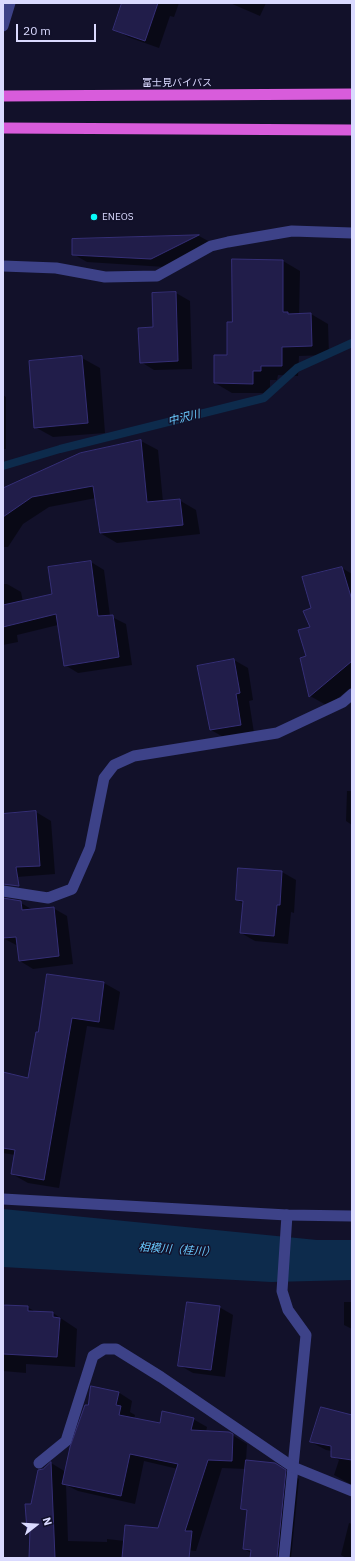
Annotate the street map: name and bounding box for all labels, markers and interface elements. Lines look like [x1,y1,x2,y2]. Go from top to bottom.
scale bar [18,16,98,42]
text: 20 m [23,23,51,38]
street label: 富士見バイパス [142,77,212,89]
place label: ENEOS [102,211,134,223]
marker: ENEOS [89,212,99,222]
water label: 中沢川 [166,408,202,428]
water label: 相模川（桂川） [138,1241,216,1259]
north arrow [16,1505,56,1545]
text: N [40,1516,55,1527]

